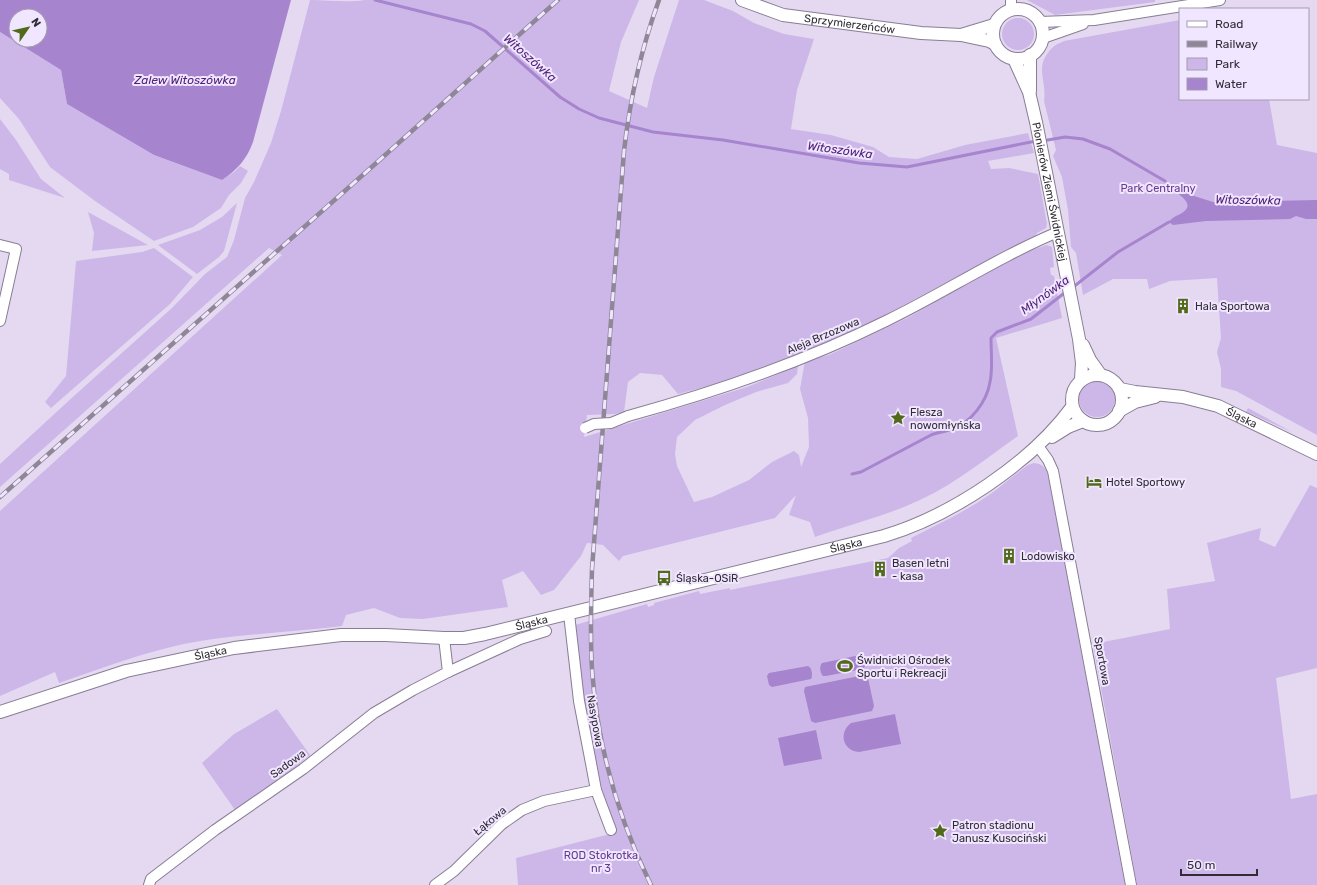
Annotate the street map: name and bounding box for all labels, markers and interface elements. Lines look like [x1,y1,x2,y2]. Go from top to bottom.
north arrow [8,8,48,48]
legend [1179,8,1309,100]
street label: Sprzymierzeńców [804,11,896,36]
text: N [28,16,44,30]
text: Road [1215,17,1243,31]
water label: Witoszówka [501,31,559,85]
text: Railway [1215,37,1258,51]
text: Park [1215,57,1241,71]
water label: Zalew Witoszówka [133,73,236,87]
text: Water [1215,77,1247,91]
street label: Pionierów Ziemi Świdnickiej [1030,121,1070,262]
water label: Witoszówka [807,139,873,161]
park label: Park Centralny [1120,182,1196,195]
water label: Witoszówka [1215,192,1281,208]
water label: Młynówka [1018,273,1072,317]
building icon: Hala Sportowa [1174,297,1192,315]
place label: Hala Sportowa [1195,300,1269,313]
street label: Aleja Brzozowa [785,315,861,357]
street label: Śląska [1224,404,1259,430]
place label: Flesza nowomłyńska [910,406,981,432]
place icon: Flesza nowomłyńska [889,409,907,427]
hotel icon: Hotel Sportowy [1085,473,1103,491]
place label: Hotel Sportowy [1106,476,1185,489]
street label: Śląska [829,535,864,556]
building icon: Lodowisko [1000,547,1018,565]
place label: Lodowisko [1021,550,1075,563]
place label: Basen letni - kasa [892,557,949,583]
building icon: Basen letni - kasa [871,560,889,578]
bus stop icon: Śląska-OSiR [655,569,673,587]
place label: Śląska-OSiR [676,572,738,585]
street label: Śląska [514,612,549,633]
street label: Sportowa [1091,636,1113,686]
street label: Śląska [193,643,228,663]
place label: Świdnicki Ośrodek Sportu i Rekreacji [857,654,950,680]
sports icon: Świdnicki Ośrodek Sportu i Rekreacji [836,657,854,675]
street label: Nasypowa [584,694,606,748]
street label: Sadowa [268,747,308,781]
street label: Łąkowa [471,804,509,838]
place label: Patron stadionu Janusz Kusociński [952,819,1046,845]
place icon: Patron stadionu Janusz Kusociński [931,822,949,840]
park label: ROD Stokrotka nr 3 [564,849,638,875]
scale bar [1181,851,1257,877]
text: 50 m [1187,858,1215,872]

